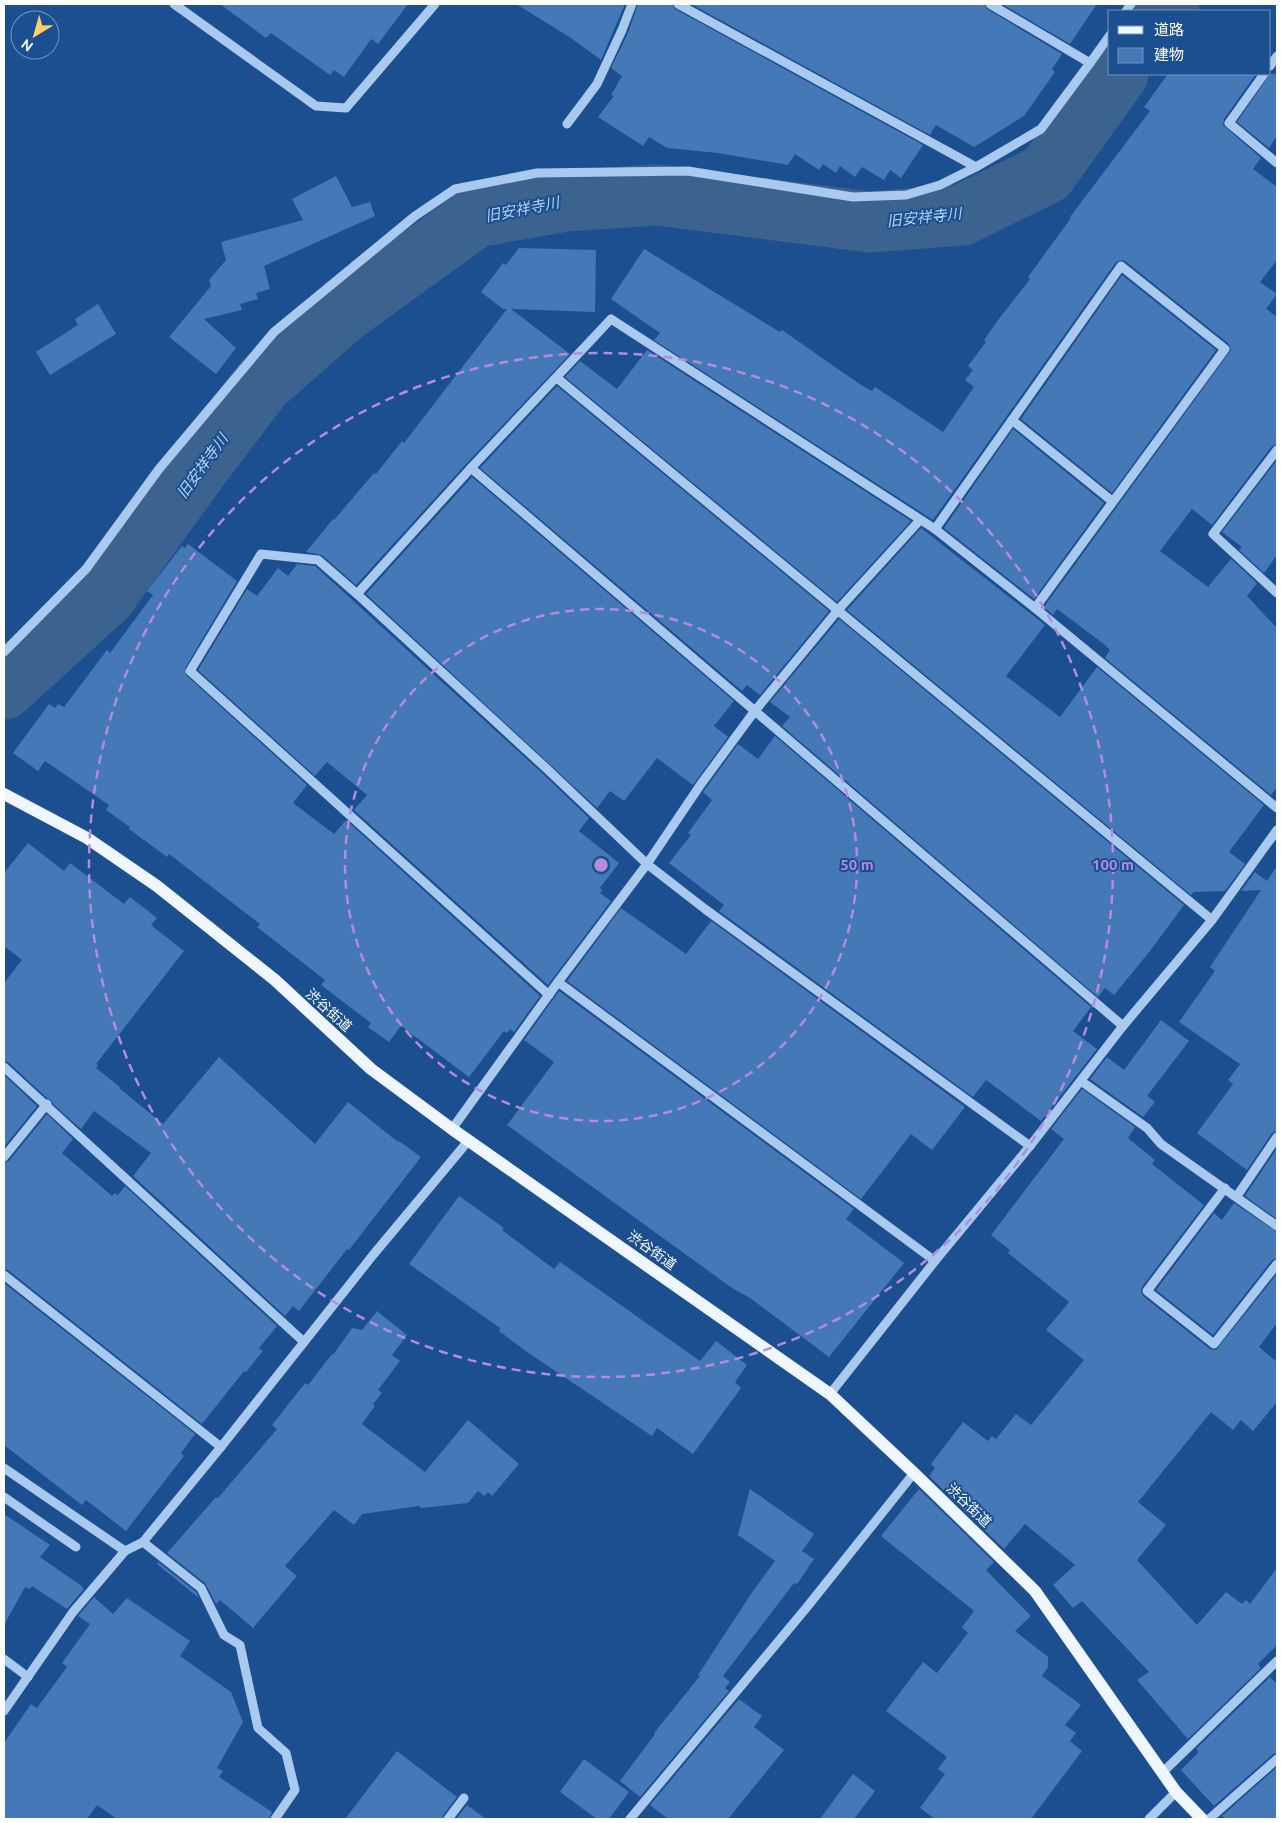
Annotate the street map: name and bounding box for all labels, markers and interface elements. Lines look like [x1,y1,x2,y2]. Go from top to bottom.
north arrow [10,10,60,60]
legend [1108,10,1271,75]
text: 道路 [1154,21,1184,38]
text: N [18,36,36,55]
text: 建物 [1154,46,1184,63]
water label: 旧安祥寺川 [484,193,562,225]
water label: 旧安祥寺川 [886,204,964,229]
water label: 旧安祥寺川 [173,429,232,501]
centre of rings [592,856,610,874]
text: 50 m [840,856,874,873]
text: 100 m [1092,856,1134,873]
street label: 渋谷街道 [303,985,355,1035]
street label: 渋谷街道 [624,1227,680,1273]
street label: 渋谷街道 [943,1480,995,1530]

